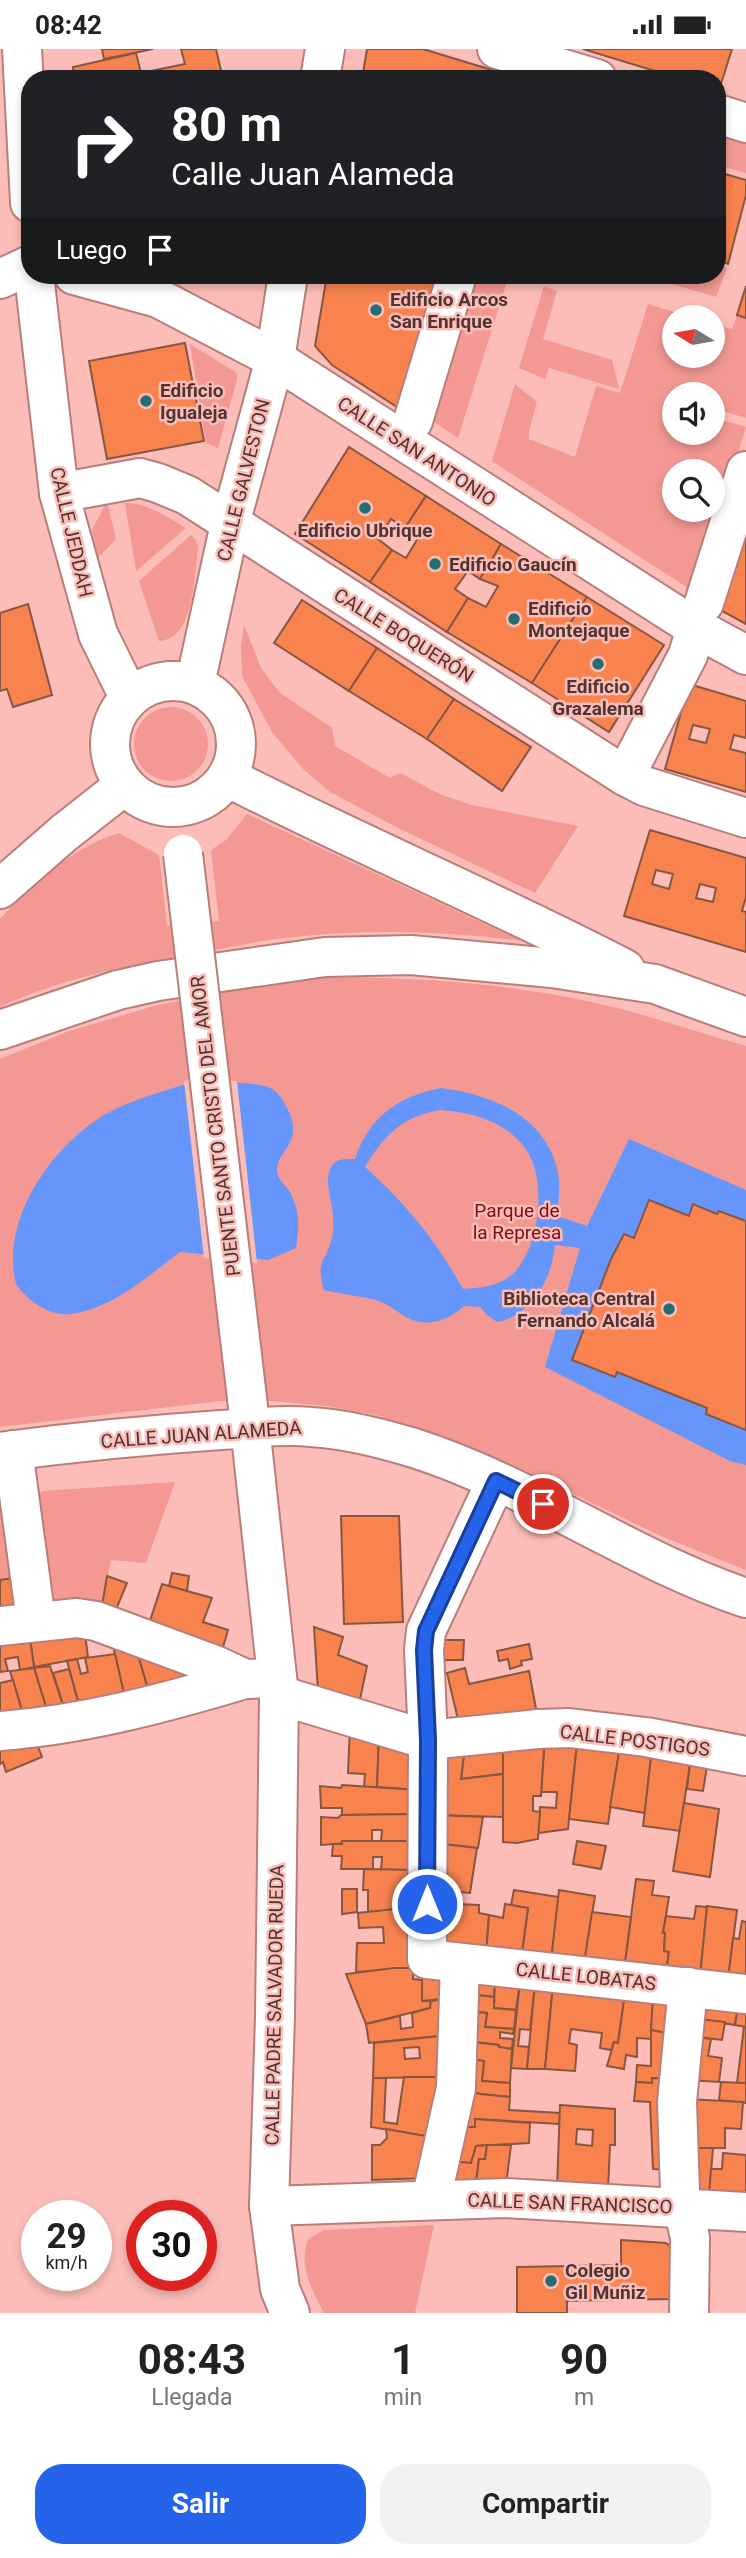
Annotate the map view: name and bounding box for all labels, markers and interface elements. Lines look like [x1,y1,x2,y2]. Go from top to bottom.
text: 08:42 [35,10,102,40]
text: 80 m [171,96,282,153]
icon: right [56,98,147,189]
text: Calle Juan Alameda [171,155,455,193]
icon: arrive [141,231,179,269]
text: Luego [56,235,127,265]
place label: Edificio Arcos San Enrique [390,288,508,333]
marker: Edificio Arcos San Enrique [368,302,384,318]
north arrow [662,305,724,367]
map controls [662,305,725,522]
place label: Edificio Igualeja [160,379,228,424]
button: sound [662,382,725,445]
street label: CALLE SAN ANTONIO [333,392,500,511]
marker: Edificio Igualeja [138,393,154,409]
street label: CALLE GALVESTON [212,397,275,564]
button: search [662,459,725,522]
street label: CALLE JEDDAH [45,465,98,599]
marker: Edificio Ubrique [357,500,373,516]
place label: Edificio Ubrique [297,519,433,542]
place label: Edificio Gaucín [449,553,577,576]
marker: Edificio Gaucín [427,556,443,572]
street label: CALLE BOQUERÓN [330,583,478,688]
place label: Edificio Montejaque [528,597,629,642]
marker: Edificio Montejaque [506,611,522,627]
marker: Edificio Grazalema [590,656,606,672]
place label: Edificio Grazalema [552,675,644,720]
street label: PUENTE SANTO CRISTO DEL AMOR [186,974,245,1277]
park label: Parque de la Represa [473,1199,561,1244]
place label: Biblioteca Central Fernando Alcalá [503,1287,655,1332]
marker: Biblioteca Central Fernando Alcalá [661,1301,677,1317]
street label: CALLE JUAN ALAMEDA [100,1416,303,1453]
pin [513,1474,573,1534]
icon: arrive [524,1485,562,1523]
street label: CALLE POSTIGOS [559,1720,711,1761]
street label: CALLE PADRE SALVADOR RUEDA [261,1864,288,2146]
position arrow [390,1867,464,1941]
street label: CALLE LOBATAS [515,1958,657,1995]
street label: CALLE SAN FRANCISCO [467,2188,673,2219]
speed limit sign: 30 [126,2200,217,2291]
text: 29 [46,2216,87,2257]
text: km/h [45,2252,88,2273]
place label: Colegio Gil Muñiz [565,2259,646,2304]
marker: Colegio Gil Muñiz [543,2273,559,2289]
text: 08:43 [138,2335,246,2384]
text: 1 [391,2335,415,2384]
text: 90 [560,2335,608,2384]
text: Llegada [151,2384,232,2411]
text: min [384,2384,422,2411]
text: m [574,2384,594,2411]
button: Salir [35,2464,366,2544]
button: Compartir [380,2464,711,2544]

